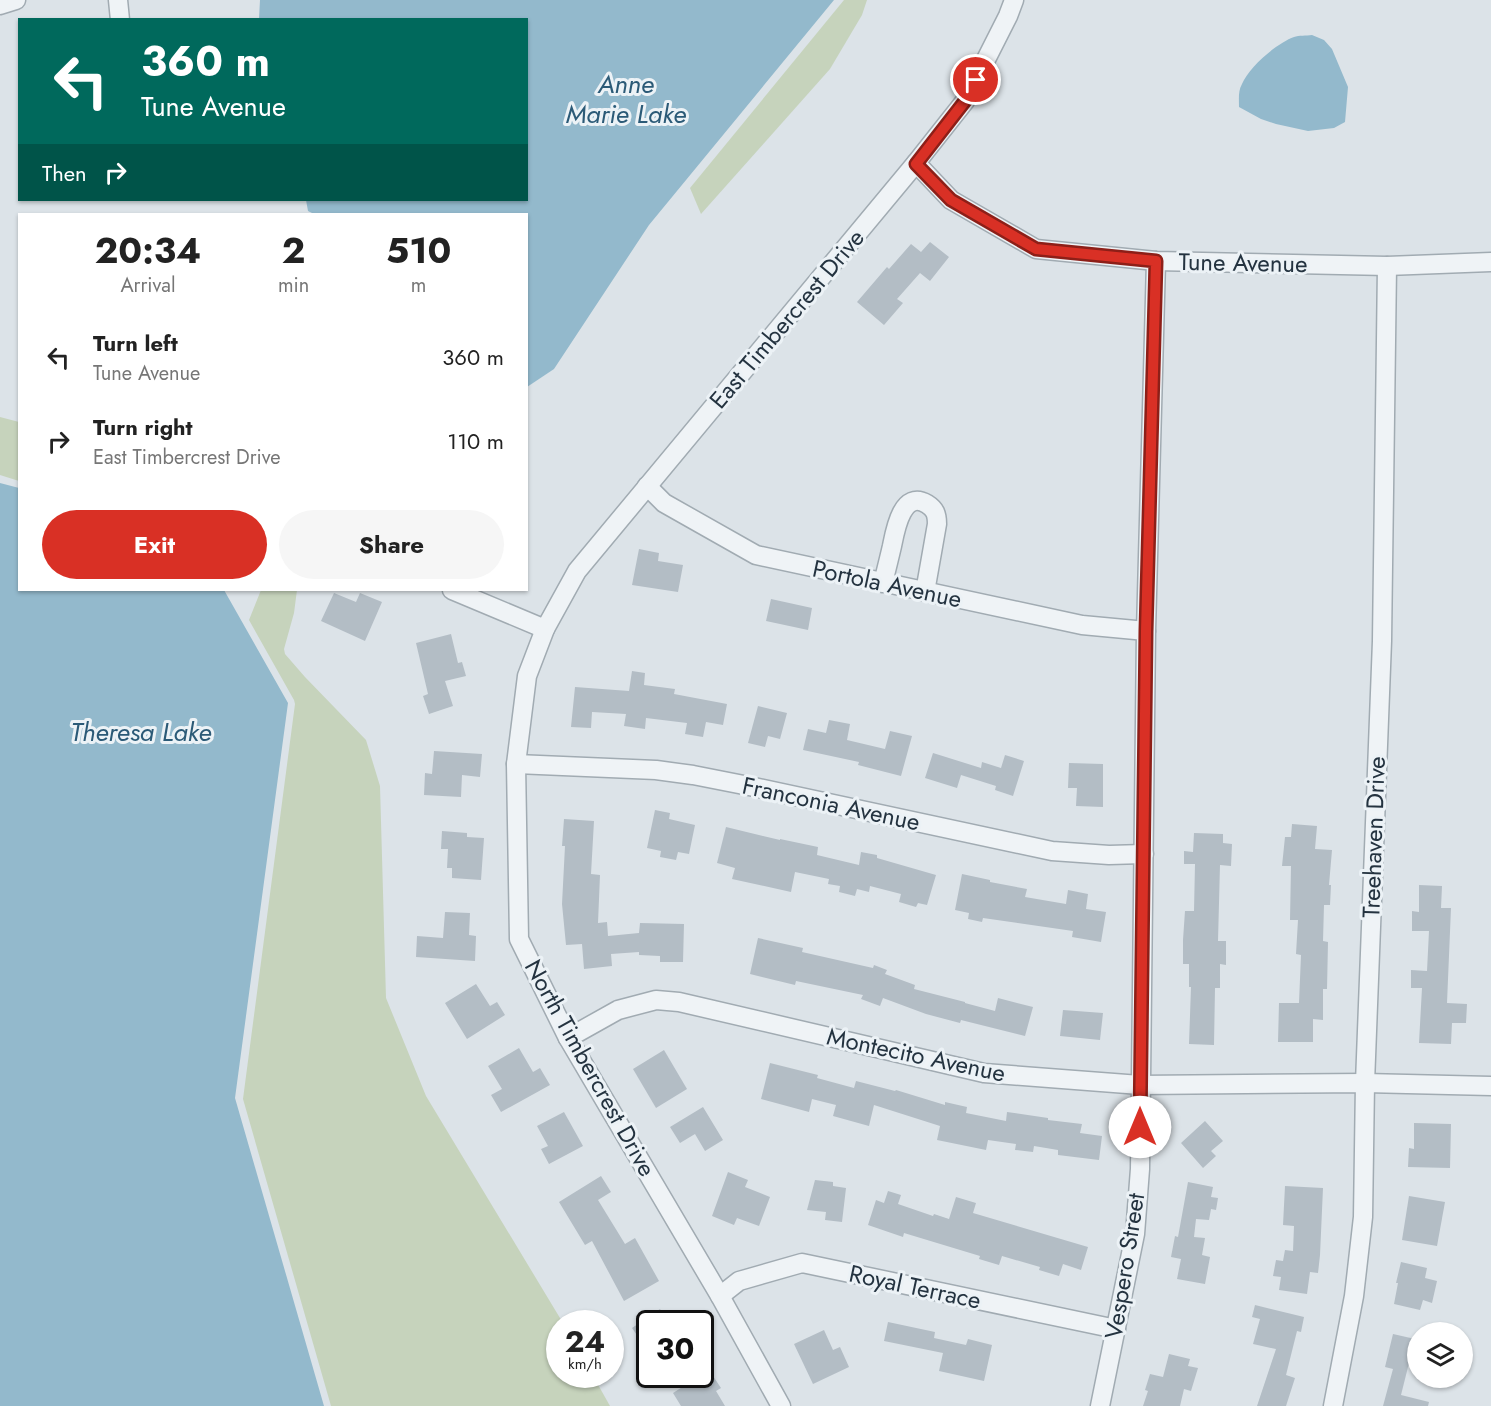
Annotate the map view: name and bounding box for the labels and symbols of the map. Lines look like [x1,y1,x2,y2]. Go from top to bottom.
pin [950,54,1001,105]
water label: Anne Marie Lake [566,65,686,133]
street label: East Timbercrest Drive [701,221,872,416]
street label: Tune Avenue [1178,244,1308,281]
street label: Portola Avenue [809,551,965,616]
water label: Theresa Lake [70,713,212,751]
street label: Treehaven Drive [1353,756,1394,918]
street label: Franconia Avenue [739,768,923,839]
street label: North Timbercrest Drive [516,953,665,1183]
street label: Montecito Avenue [824,1018,1009,1091]
position arrow [1108,1095,1172,1159]
street label: Vespero Street [1096,1190,1153,1341]
street label: Royal Terrace [846,1255,984,1318]
speed limit sign: 30 [636,1310,714,1388]

